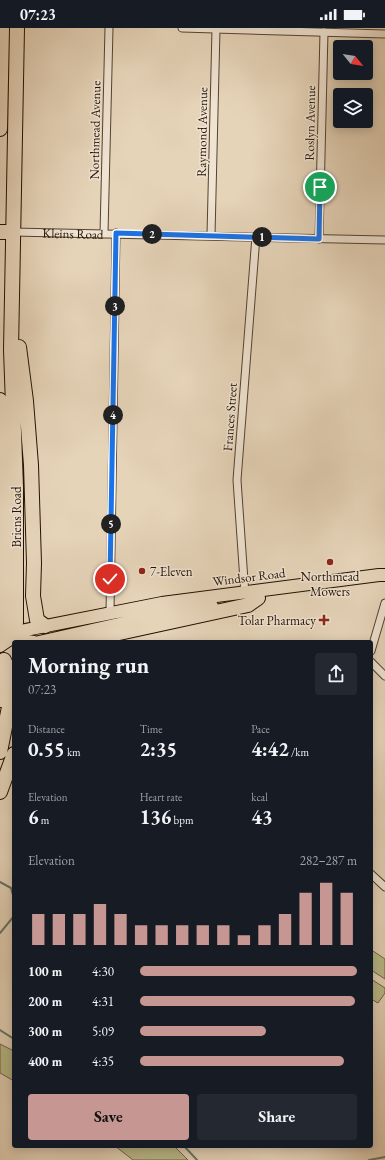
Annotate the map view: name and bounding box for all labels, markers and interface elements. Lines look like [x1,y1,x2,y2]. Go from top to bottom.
text: 07:23 [20,5,56,24]
north arrow [333,40,373,80]
map controls [333,40,373,128]
street label: Northmead Avenue [86,80,104,180]
street label: Roslyn Avenue [301,85,319,161]
street label: Raymond Avenue [193,87,211,177]
button: layers [333,88,373,128]
pin [303,170,337,204]
icon: arrive [309,176,331,198]
street label: Kleins Road [42,224,104,242]
pin: 2 [142,224,162,244]
text: 2 [149,227,155,241]
pin: 1 [252,227,272,247]
text: 1 [259,230,265,244]
pin: 3 [105,296,125,316]
text: 3 [112,299,118,313]
street label: Frances Street [219,382,241,452]
pin: 4 [103,405,123,425]
text: 4 [110,408,116,422]
street label: Briens Road [8,486,25,548]
pin: 5 [101,514,121,534]
text: 5 [108,517,114,531]
marker: Northmead Mowers [325,557,335,567]
pin [93,562,127,596]
place label: 7-Eleven [150,563,193,580]
street label: Windsor Road [212,564,287,590]
marker: 7-Eleven [137,566,147,576]
icon: check [99,568,121,590]
place label: Northmead Mowers [301,568,360,600]
place label: Tolar Pharmacy [238,612,316,629]
marker: Tolar Pharmacy [319,615,329,625]
text: Morning run [28,651,149,680]
button: share [315,653,357,695]
text: 07:23 [28,681,56,698]
text: Distance [28,722,65,736]
text: Time [140,722,163,736]
text: Pace [251,722,270,736]
text: 0.55 [28,736,65,762]
text: 2:35 [140,736,177,762]
text: 4:42 [251,736,289,762]
text: km [65,745,81,759]
text: /km [289,745,309,759]
text: Elevation [28,790,68,804]
text: Heart rate [140,790,182,804]
text: kcal [251,790,268,804]
text: 6 [28,804,39,830]
text: 136 [140,804,171,830]
text: 43 [251,804,273,830]
text: m [39,813,49,827]
text: bpm [171,813,194,827]
text: Elevation [28,852,75,869]
text: 282–287 m [300,852,357,869]
text: 100 m [28,963,62,980]
text: 4:30 [92,963,114,980]
text: 200 m [28,993,62,1010]
text: 4:31 [92,993,114,1010]
text: 300 m [28,1023,62,1040]
text: 5:09 [92,1023,114,1040]
text: 400 m [28,1053,62,1070]
text: 4:35 [92,1053,114,1070]
button: Save [28,1094,189,1140]
button: Share [197,1094,357,1140]

